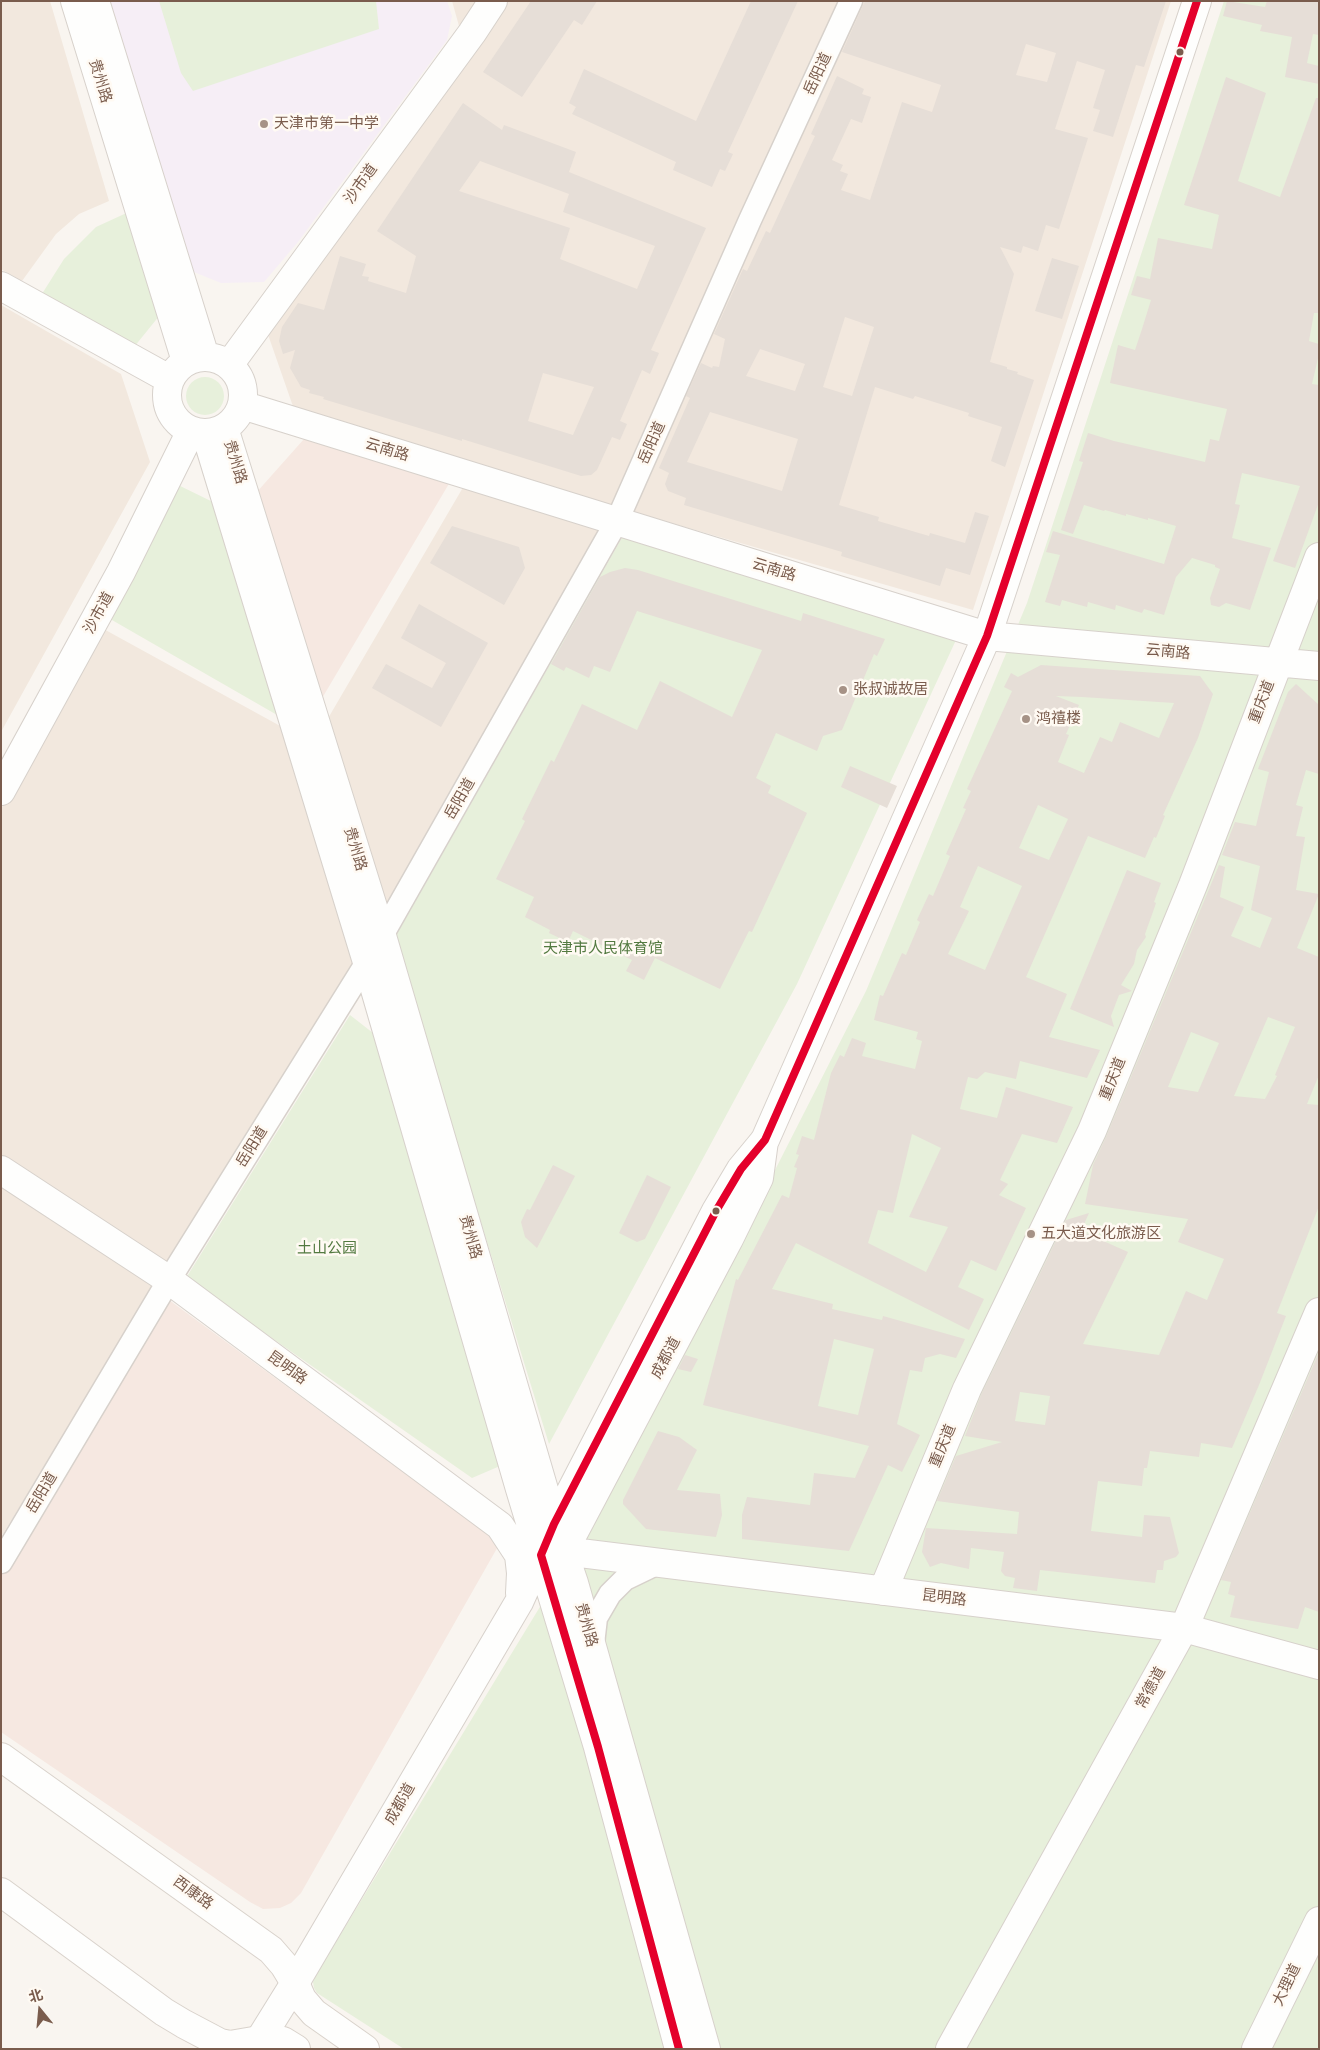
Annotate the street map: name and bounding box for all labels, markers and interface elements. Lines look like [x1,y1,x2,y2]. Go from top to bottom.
unlabelled marker [1175,47,1185,57]
street label: 岳阳道 [800,50,836,98]
street label: 贵州路 [85,57,115,105]
place label: 天津市第一中学 [274,115,379,133]
marker: 天津市第一中学 [258,118,270,130]
street label: 沙市道 [340,161,382,207]
street label: 岳阳道 [635,419,669,467]
street label: 云南路 [363,435,411,465]
street label: 贵州路 [220,438,250,486]
street label: 云南路 [750,555,798,585]
street label: 沙市道 [80,589,118,637]
street label: 云南路 [1145,641,1191,663]
street label: 重庆道 [1246,678,1278,726]
place label: 张叔诚故居 [853,681,928,699]
marker: 张叔诚故居 [837,684,849,696]
place label: 鸿禧楼 [1036,710,1081,728]
marker: 鸿禧楼 [1020,713,1032,725]
street label: 岳阳道 [441,775,479,823]
street label: 贵州路 [340,825,370,873]
park label: 天津市人民体育馆 [543,940,663,958]
street label: 重庆道 [1096,1055,1130,1103]
street label: 岳阳道 [232,1123,272,1171]
unlabelled marker [711,1206,721,1216]
street label: 贵州路 [455,1213,485,1261]
place label: 五大道文化旅游区 [1041,1225,1161,1243]
marker: 五大道文化旅游区 [1025,1228,1037,1240]
park label: 土山公园 [297,1240,357,1258]
street label: 成都道 [647,1334,685,1382]
street label: 昆明路 [264,1347,310,1389]
street label: 重庆道 [926,1422,960,1470]
street label: 岳阳道 [23,1469,61,1517]
street label: 昆明路 [921,1586,967,1610]
street label: 贵州路 [571,1601,601,1649]
street label: 常德道 [1132,1664,1170,1712]
street label: 成都道 [381,1780,419,1828]
street label: 西康路 [170,1872,216,1914]
street label: 大理道 [1269,1961,1305,2009]
text: 北 [26,1984,45,2006]
north arrow [15,1985,65,2035]

